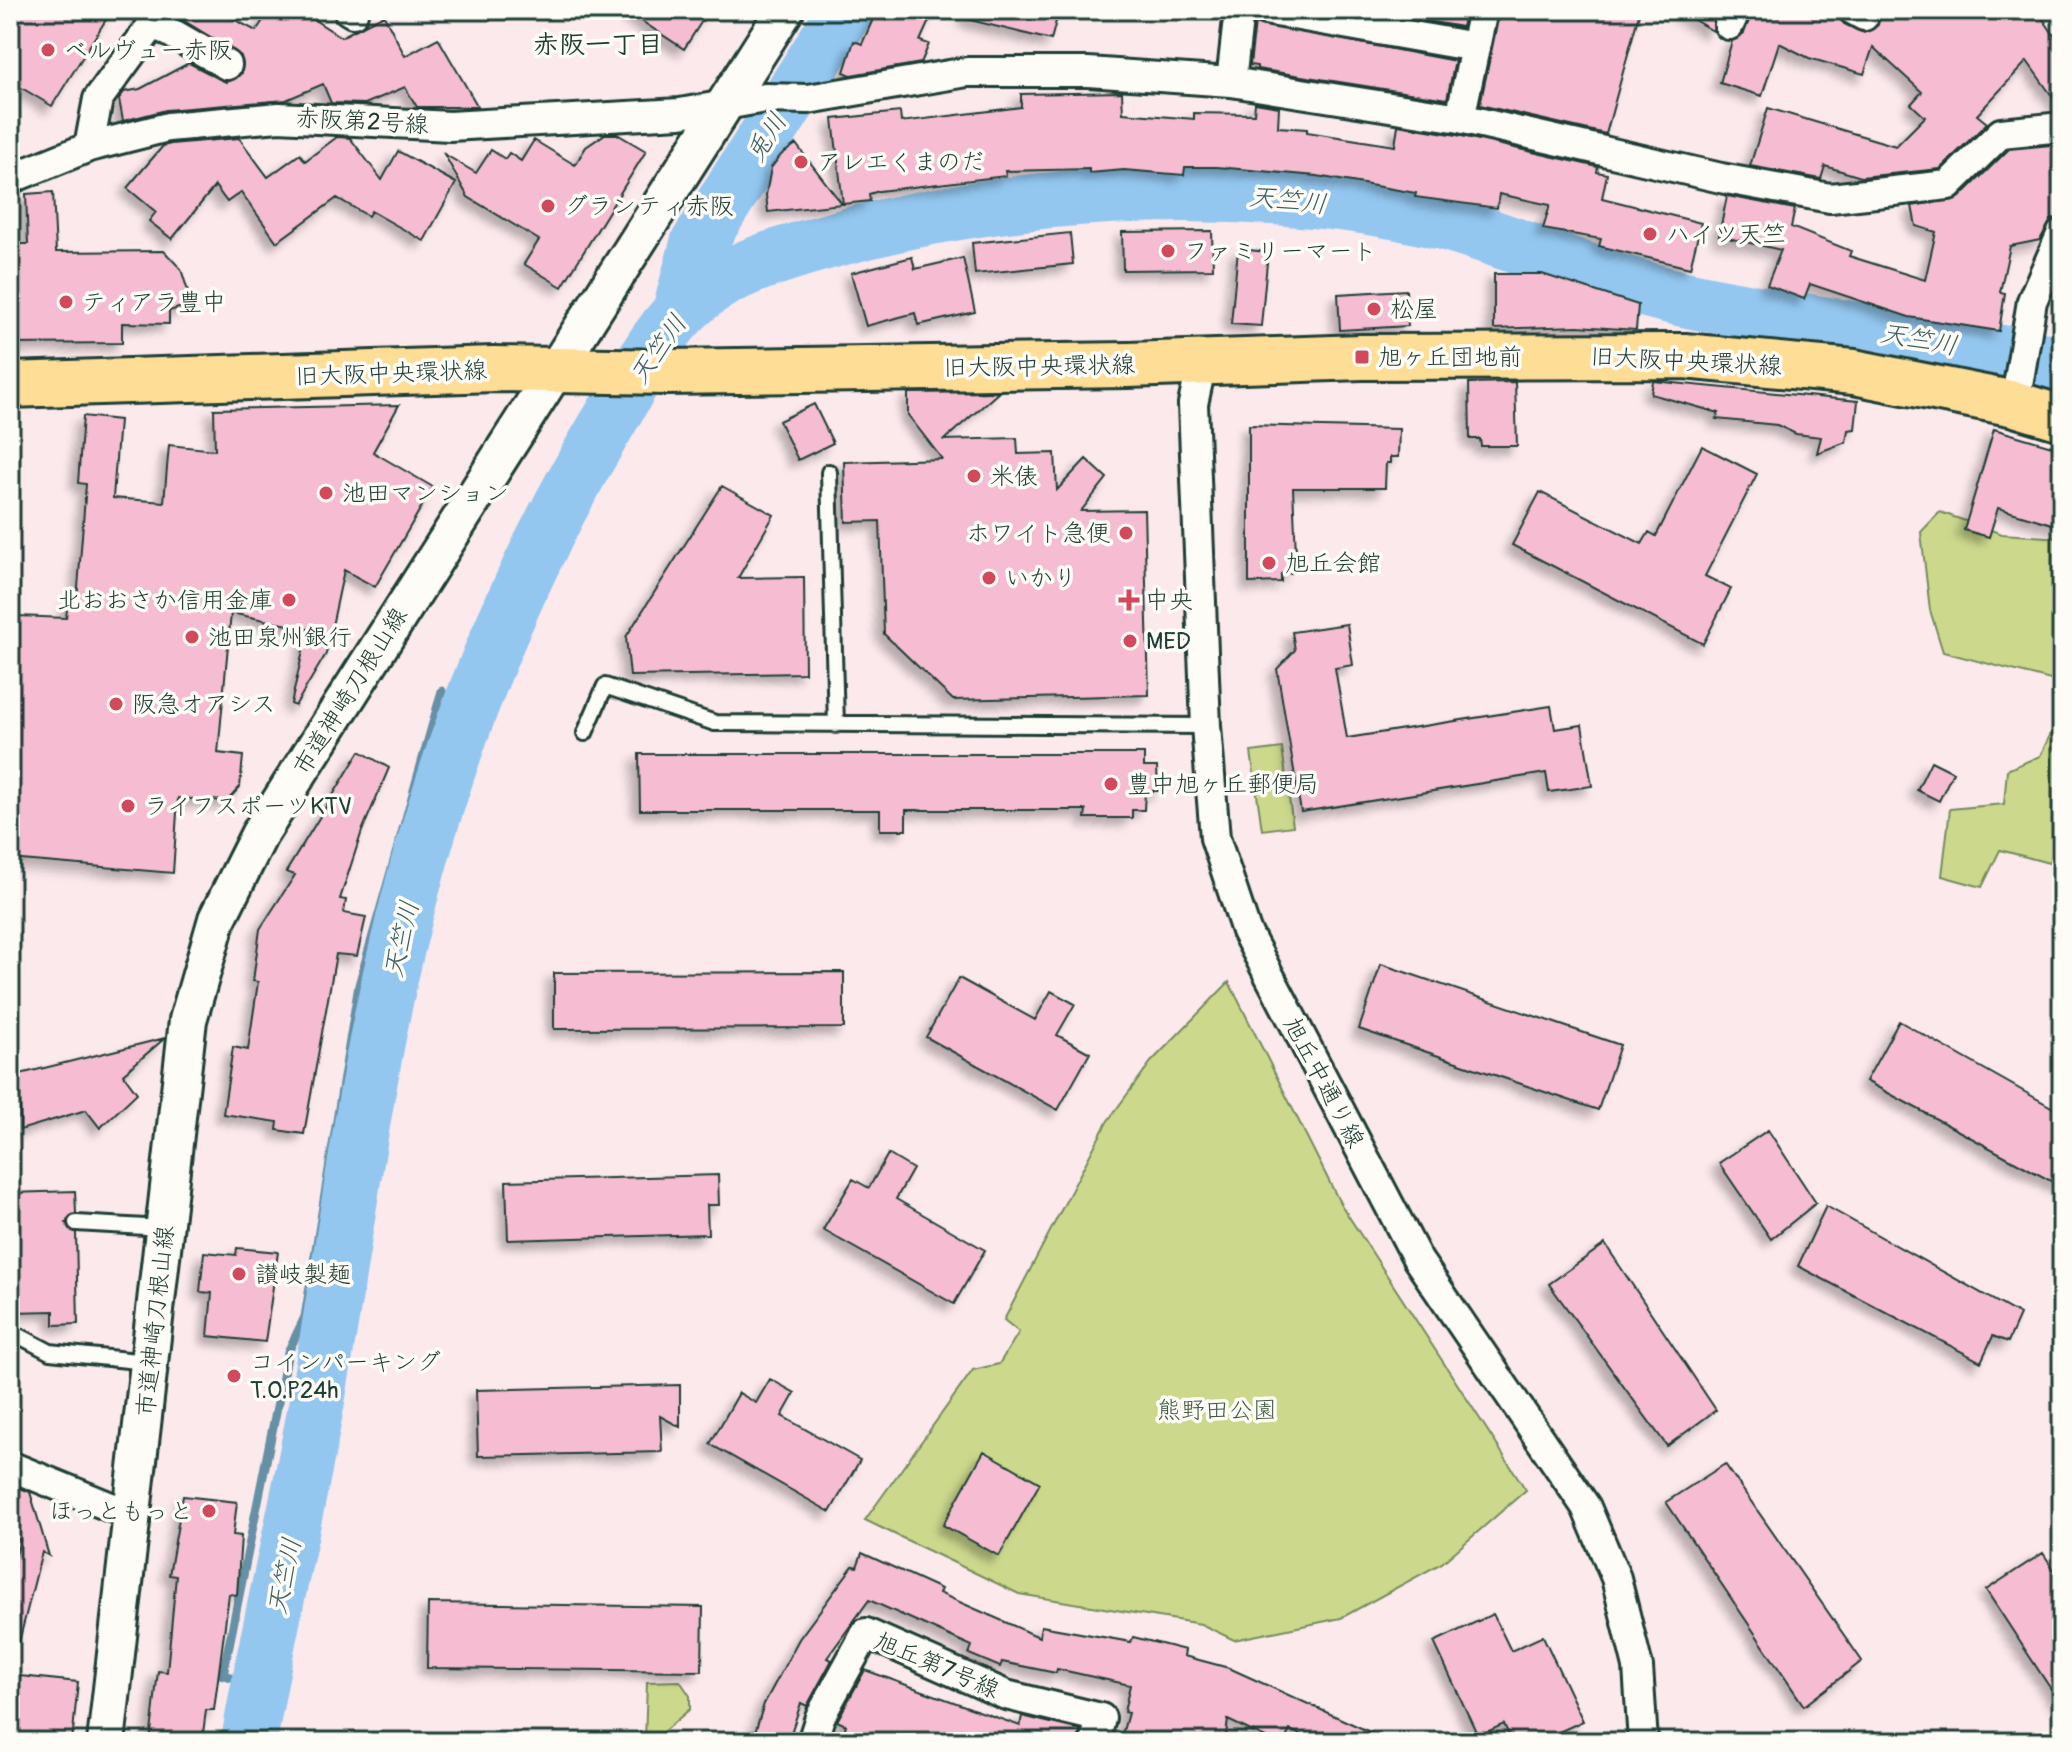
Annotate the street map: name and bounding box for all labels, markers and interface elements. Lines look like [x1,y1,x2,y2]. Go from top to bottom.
district label: 赤阪一丁目 [533,29,663,61]
place label: ベルヴュー赤阪 [64,36,232,65]
marker: ベルヴュー赤阪 [39,41,57,59]
street label: 赤阪第2号線 [295,104,429,139]
water label: 兎川 [739,107,794,168]
place label: アレエくまのだ [817,148,985,177]
marker: アレエくまのだ [792,153,810,171]
water label: 天竺川 [1247,181,1328,221]
place label: グランティ赤阪 [564,192,733,221]
marker: グランティ赤阪 [539,197,557,215]
place label: ハイツ天竺 [1666,220,1786,249]
marker: ハイツ天竺 [1641,225,1659,243]
place label: ファミリーマート [1184,237,1376,266]
marker: ファミリーマート [1159,242,1177,260]
place label: ティアラ豊中 [82,288,226,317]
marker: ティアラ豊中 [57,293,75,311]
place label: 松屋 [1390,295,1438,324]
marker: 松屋 [1365,300,1383,318]
water label: 天竺川 [623,308,694,391]
water label: 天竺川 [1878,317,1960,363]
street label: 旧大阪中央環状線 [1589,342,1783,381]
place label: 旭ヶ丘団地前 [1378,343,1522,372]
marker: 旭ヶ丘団地前 [1353,348,1371,366]
street label: 旧大阪中央環状線 [943,350,1135,383]
street label: 旧大阪中央環状線 [295,356,487,391]
place label: 米俵 [990,462,1038,491]
marker: 米俵 [965,467,983,485]
place label: 池田マンション [342,479,509,508]
marker: 池田マンション [317,484,335,502]
place label: ホワイト急便 [966,519,1110,548]
marker: ホワイト急便 [1117,524,1135,542]
place label: 旭丘会館 [1285,549,1381,578]
marker: 旭丘会館 [1260,554,1278,572]
place label: いかり [1005,564,1077,593]
marker: いかり [980,569,998,587]
place label: 北おおさか信用金庫 [57,586,273,615]
place label: 中央 [1145,586,1193,615]
marker: 北おおさか信用金庫 [280,591,298,609]
marker: 中央 [1120,591,1138,609]
street label: 市道神崎刀根山線 [287,602,414,780]
place label: 池田泉州銀行 [208,623,352,652]
place label: MED [1146,627,1191,656]
marker: 池田泉州銀行 [183,628,201,646]
marker: MED [1121,632,1139,650]
place label: 阪急オアシス [132,690,276,719]
marker: 阪急オアシス [107,695,125,713]
place label: 豊中旭ヶ丘郵便局 [1127,770,1319,799]
marker: 豊中旭ヶ丘郵便局 [1102,775,1120,793]
place label: ライフスポーツKTV [144,792,352,821]
marker: ライフスポーツKTV [119,797,137,815]
water label: 天竺川 [378,898,426,981]
street label: 旭丘中通り線 [1277,1012,1370,1153]
street label: 市道神崎刀根山線 [131,1224,180,1418]
place label: 讃岐製麺 [255,1260,351,1289]
marker: 讃岐製麺 [230,1265,248,1283]
place label: コインパーキング T.O.P24h [250,1348,441,1405]
marker: コインパーキング T.O.P24h [225,1367,243,1385]
park label: 熊野田公園 [1157,1396,1277,1425]
place label: ほっともっと [49,1497,193,1526]
marker: ほっともっと [200,1502,218,1520]
water label: 天竺川 [261,1535,309,1618]
street label: 旭丘第7号線 [870,1626,1004,1705]

